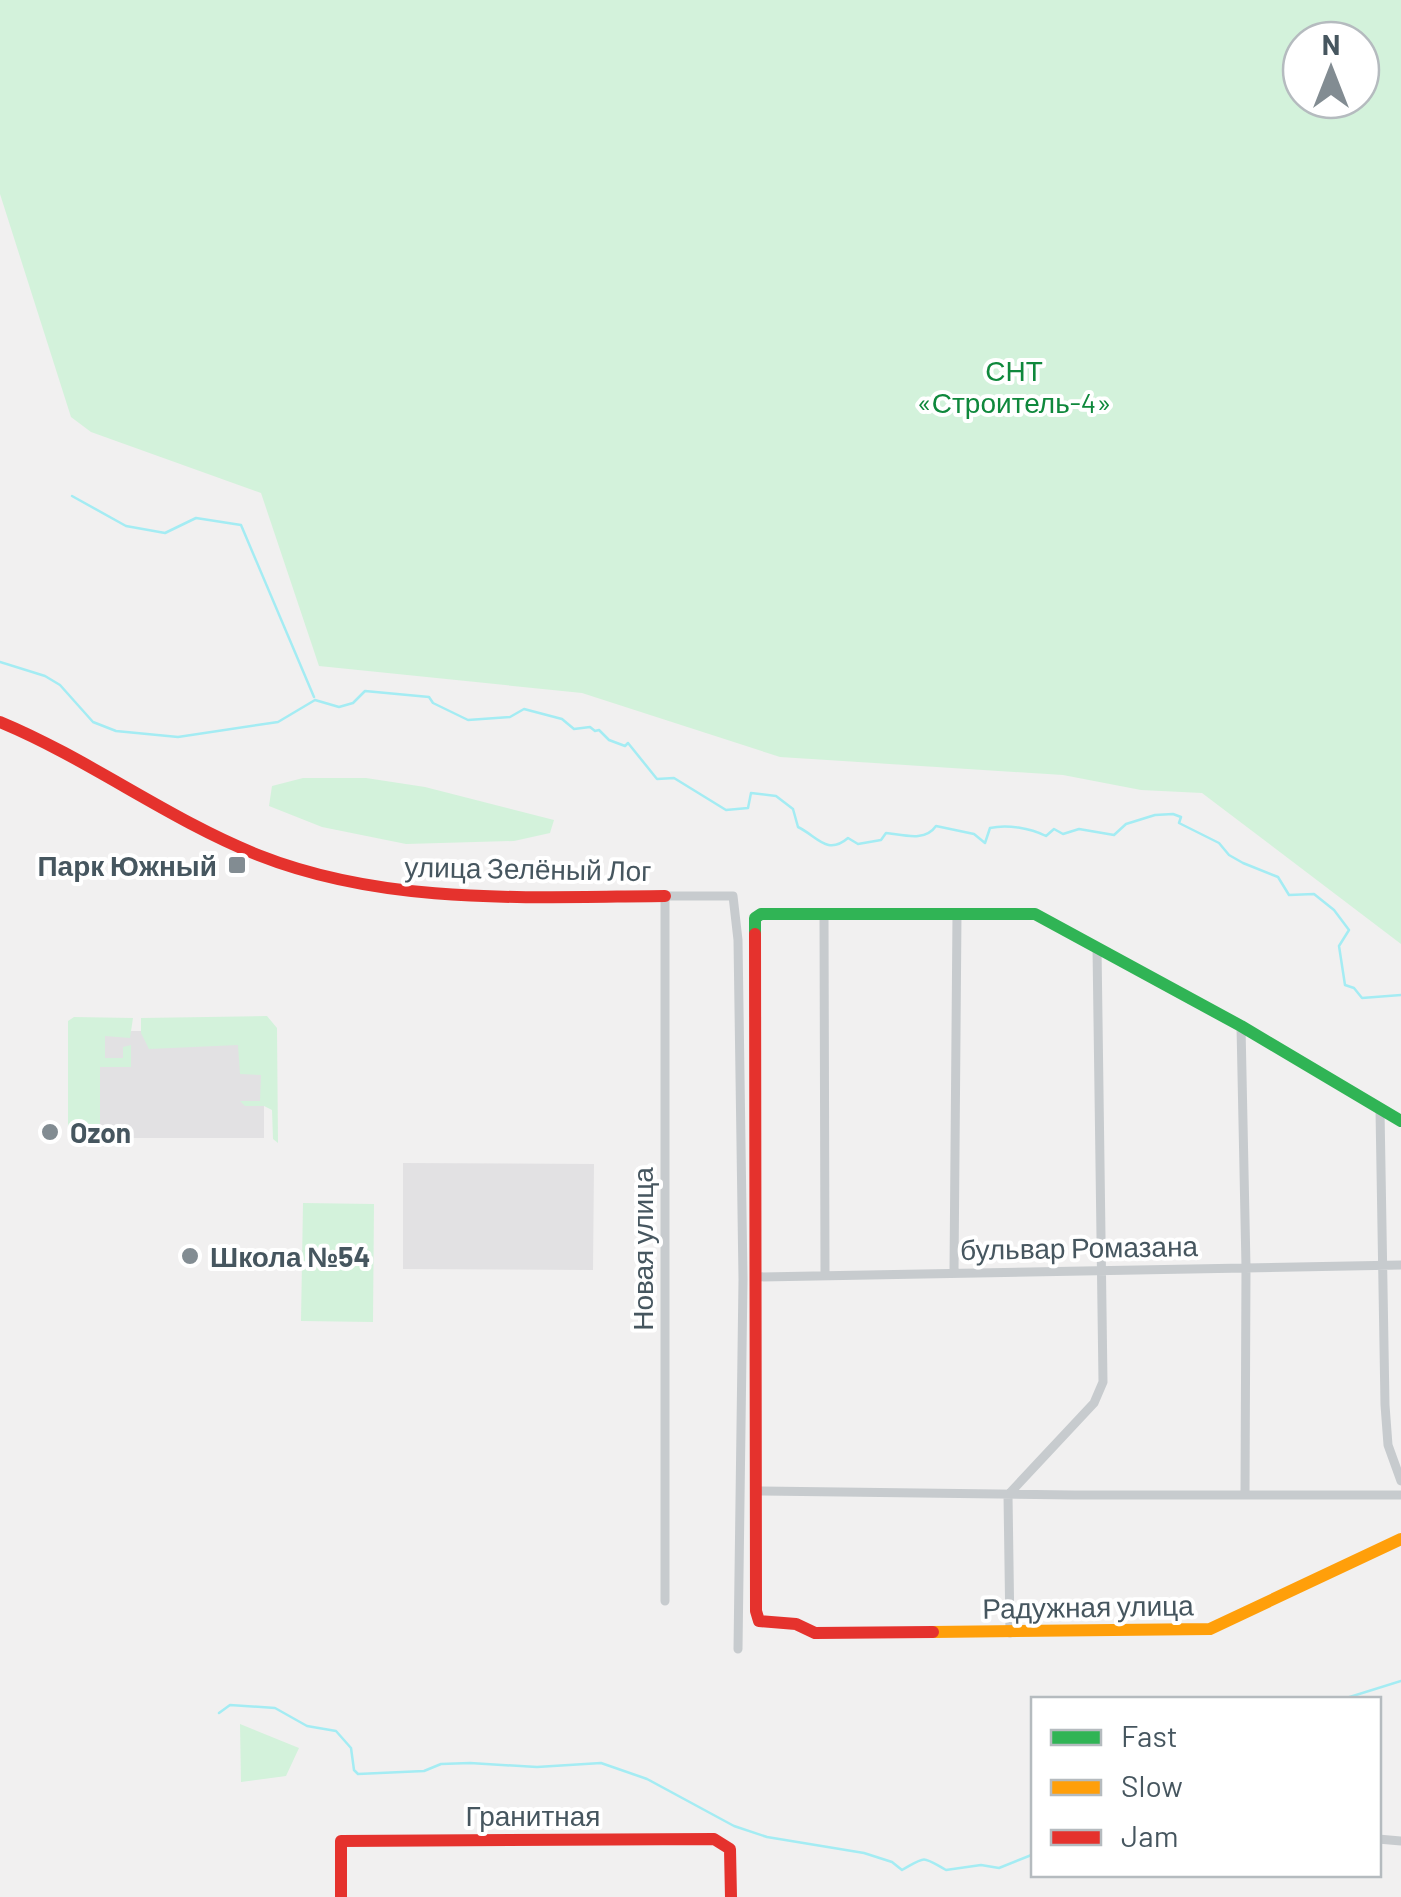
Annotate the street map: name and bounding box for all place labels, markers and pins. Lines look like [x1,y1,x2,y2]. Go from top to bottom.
place label: Парк Южный [37,848,217,882]
marker: Парк Южный [226,854,248,876]
place label: Ozon [70,1115,131,1149]
marker: Ozon [39,1121,61,1143]
place label: Школа №54 [210,1239,370,1273]
marker: Школа №54 [179,1245,201,1267]

